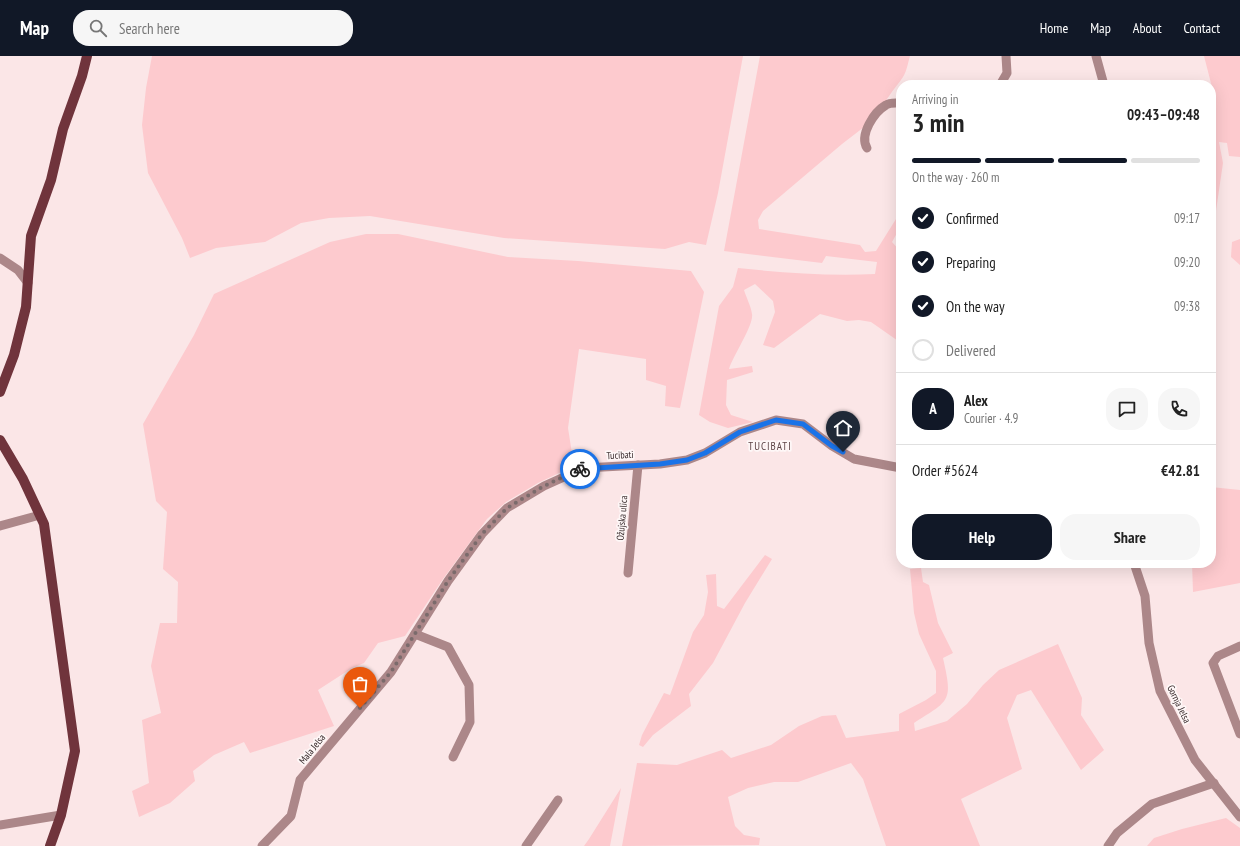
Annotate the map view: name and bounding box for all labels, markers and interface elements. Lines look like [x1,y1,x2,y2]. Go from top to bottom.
search box [73,10,353,46]
text: Map [20,16,49,40]
icon: search [87,17,109,39]
text: Search here [119,19,180,38]
text: Home [1040,19,1068,37]
text: Map [1090,19,1111,37]
text: About [1133,19,1162,37]
text: Contact [1184,19,1220,37]
text: Arriving in [912,91,959,108]
text: 09:43–09:48 [1127,105,1200,124]
text: 3 min [912,106,965,139]
text: On the way · 260 m [912,169,999,186]
icon: check [912,207,934,229]
text: Confirmed [946,209,999,228]
text: 09:17 [1174,210,1200,227]
icon: check [912,251,934,273]
text: Preparing [946,253,996,272]
text: 09:20 [1174,254,1200,271]
icon: check [912,295,934,317]
text: On the way [946,297,1005,316]
text: 09:38 [1174,298,1200,315]
text: Delivered [946,341,996,360]
button: chat [1106,388,1148,430]
button: phone [1158,388,1200,430]
text: Alex [964,391,988,410]
text: A [929,399,937,418]
text: Courier · 4.9 [964,410,1018,427]
pin [826,411,860,452]
icon: home [832,417,854,439]
district label: TUCIBATI [748,439,792,453]
street label: Tucibati [606,448,634,462]
courier [560,449,600,489]
icon: bike [569,458,591,480]
text: Order #5624 [912,461,978,480]
text: €42.81 [1161,461,1200,480]
street label: Ožujska ulica [614,495,630,541]
button: Help [912,514,1052,560]
button: Share [1060,514,1200,560]
pin [343,667,377,708]
icon: bag [349,673,371,695]
street label: Gornja Jelsa [1164,683,1194,725]
street label: Mala Jelsa [296,731,328,767]

